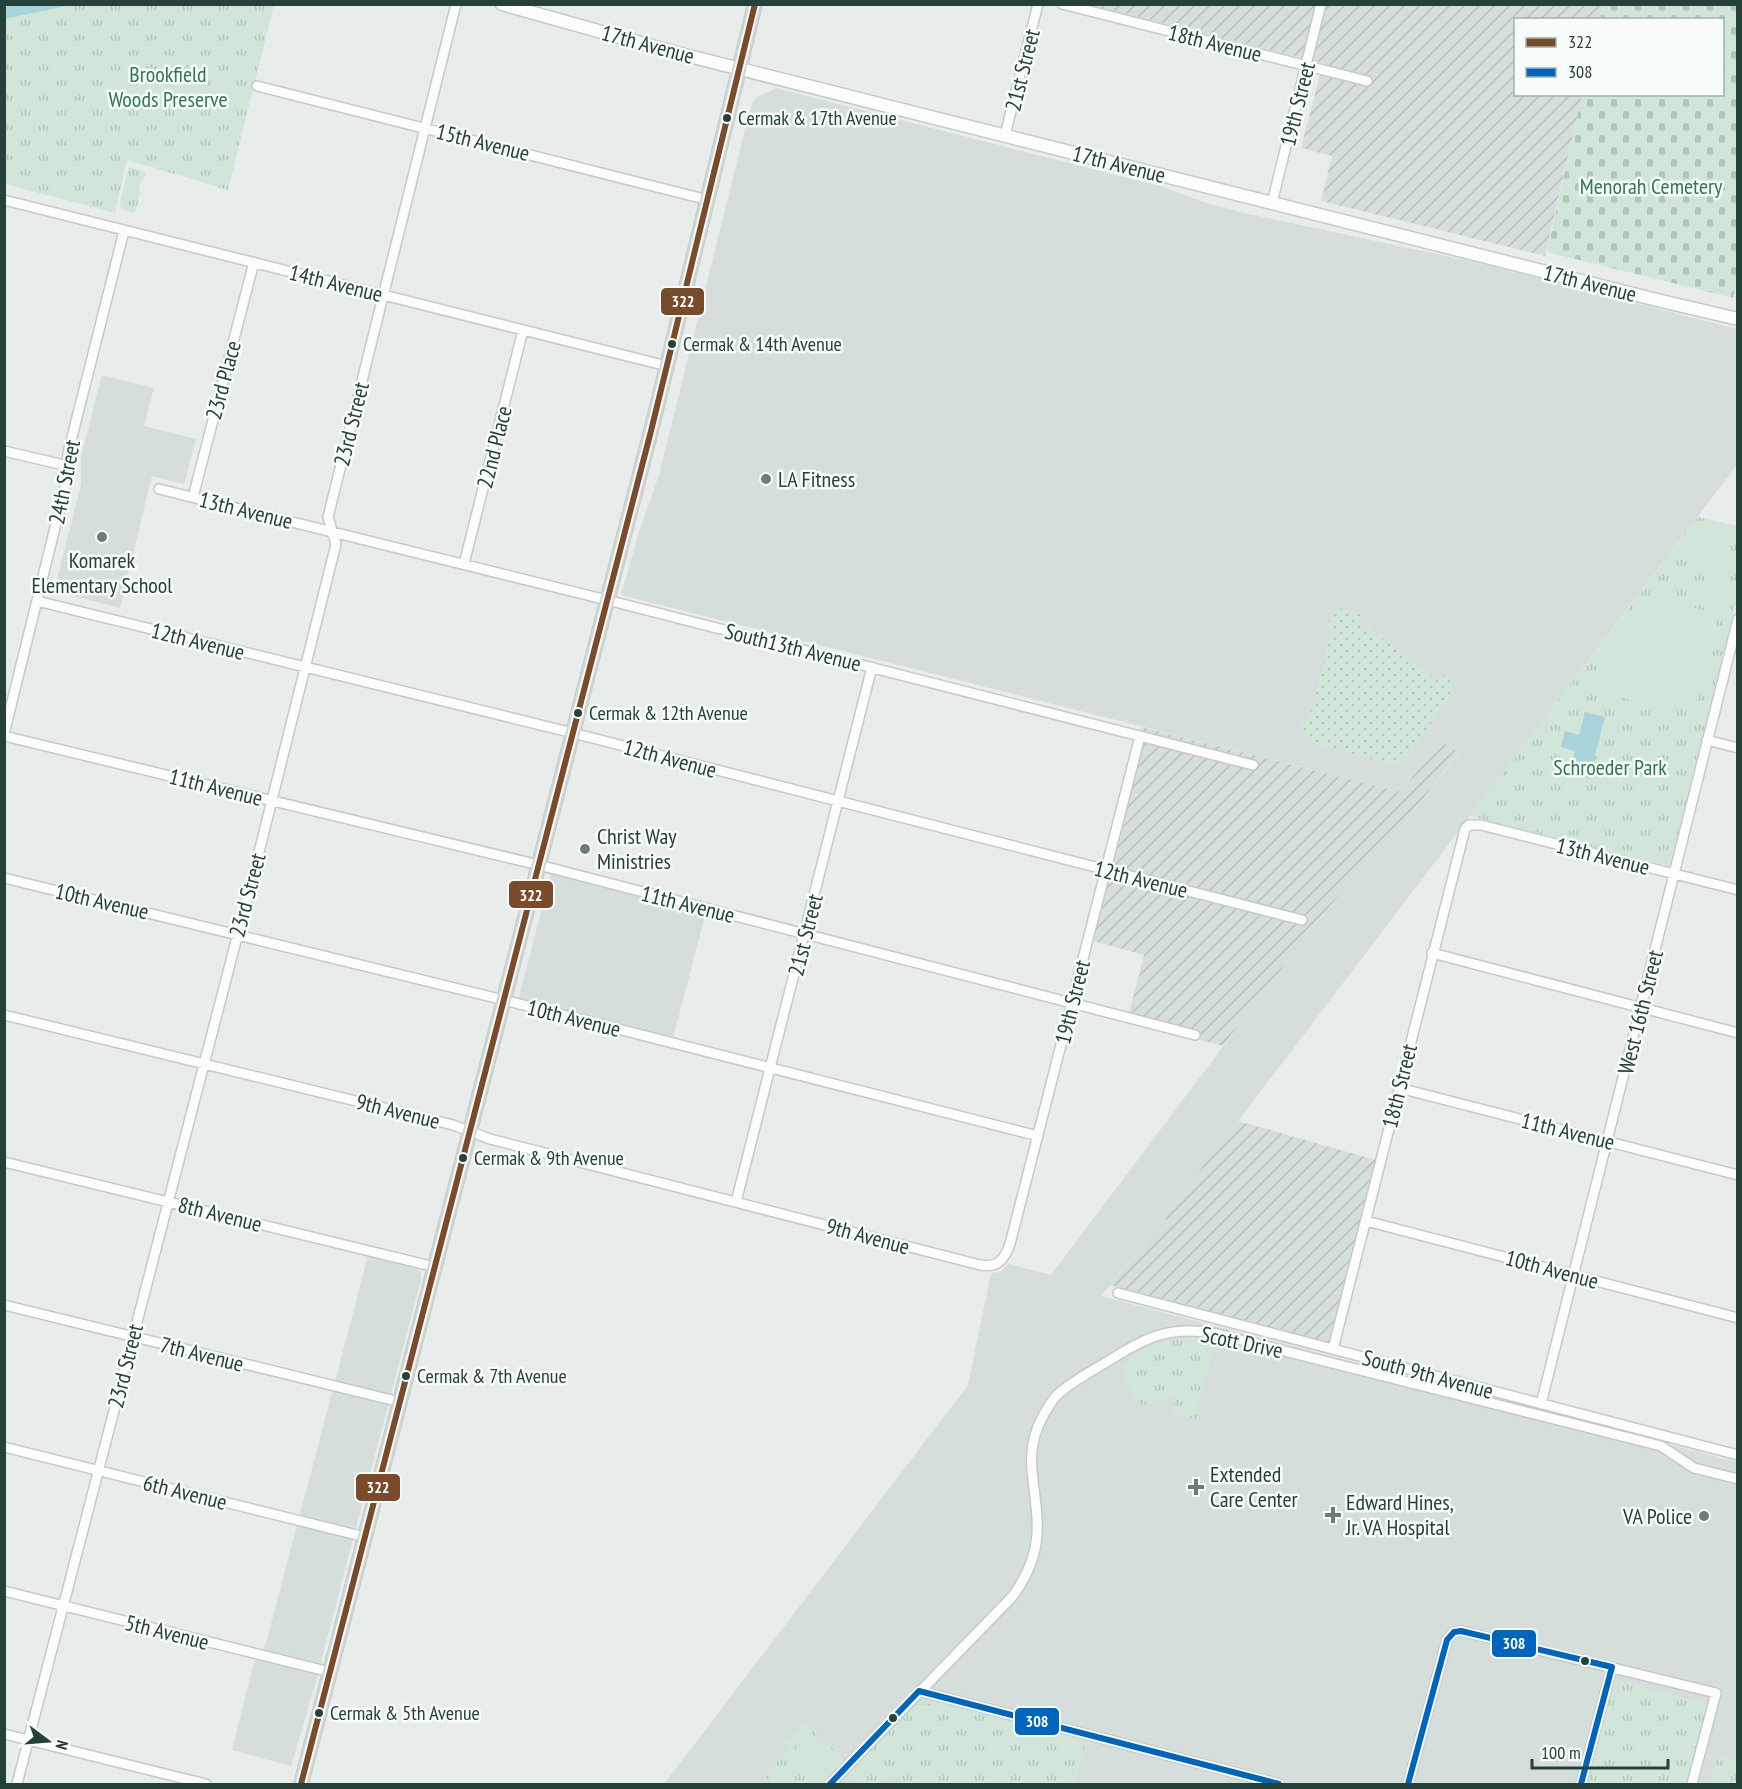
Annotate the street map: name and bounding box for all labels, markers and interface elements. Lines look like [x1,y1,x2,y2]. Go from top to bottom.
street label: 17th Avenue [598,18,698,70]
street label: 18th Avenue [1165,18,1265,68]
legend [1514,18,1724,96]
street label: 21st Street [998,26,1046,114]
text: 322 [1568,30,1592,53]
street label: 19th Street [1273,59,1321,149]
park label: Brookfield Woods Preserve [108,60,228,113]
text: 308 [1568,60,1592,83]
place label: Cermak & 17th Avenue [738,105,897,131]
marker: Cermak & 17th Avenue [721,112,733,124]
street label: 15th Avenue [433,117,533,167]
street label: 17th Avenue [1069,139,1169,189]
park label: Menorah Cemetery [1580,172,1723,200]
street label: 14th Avenue [286,258,386,308]
street label: 17th Avenue [1540,258,1640,308]
line badge: 322 [660,287,705,316]
text: 322 [672,291,694,311]
place label: Cermak & 14th Avenue [683,331,842,357]
street label: 23rd Place [199,338,247,422]
marker: Cermak & 14th Avenue [666,338,678,350]
street label: 23rd Street [327,379,375,469]
street label: 22nd Place [470,403,518,491]
street label: 24th Street [42,437,86,527]
place label: LA Fitness [778,465,855,493]
marker: LA Fitness [759,472,773,486]
street label: 13th Avenue [196,485,296,535]
marker: Komarek Elementary School [95,530,109,544]
place label: Komarek Elementary School [32,546,173,599]
street label: 12th Avenue [148,616,248,666]
street label: South13th Avenue [722,617,864,677]
place label: Cermak & 12th Avenue [589,700,748,726]
marker: Cermak & 12th Avenue [572,707,584,719]
street label: 12th Avenue [620,732,720,784]
park label: Schroeder Park [1553,753,1667,781]
street label: 11th Avenue [166,762,266,812]
place label: Christ Way Ministries [597,822,677,875]
street label: 13th Avenue [1553,831,1653,881]
marker: Christ Way Ministries [578,842,592,856]
street label: 23rd Street [222,850,272,940]
street label: 12th Avenue [1091,854,1191,904]
street label: 10th Avenue [52,877,152,925]
street label: 11th Avenue [638,879,738,929]
line badge: 322 [508,880,554,909]
text: 322 [520,885,542,905]
street label: 21st Street [781,891,829,979]
street label: West 16th Street [1611,947,1669,1077]
street label: 19th Street [1048,957,1096,1047]
street label: 10th Avenue [524,993,624,1043]
street label: 18th Street [1375,1041,1423,1131]
street label: 9th Avenue [353,1087,443,1135]
street label: 11th Avenue [1518,1106,1618,1156]
place label: Cermak & 9th Avenue [474,1145,624,1171]
marker: Cermak & 9th Avenue [457,1152,469,1164]
street label: 8th Avenue [175,1190,265,1238]
street label: 9th Avenue [823,1211,913,1261]
street label: 10th Avenue [1502,1243,1602,1295]
street label: Scott Drive [1198,1320,1286,1364]
street label: 23rd Street [101,1321,149,1411]
street label: 7th Avenue [157,1330,247,1378]
street label: South 9th Avenue [1360,1343,1496,1405]
place label: Cermak & 7th Avenue [417,1363,567,1389]
marker: Cermak & 7th Avenue [400,1370,412,1382]
place label: Extended Care Center [1210,1460,1298,1513]
street label: 6th Avenue [140,1468,230,1516]
line badge: 322 [355,1473,401,1502]
text: 322 [367,1477,389,1497]
marker: Extended Care Center [1187,1478,1205,1496]
place label: Edward Hines, Jr. VA Hospital [1345,1488,1454,1541]
place label: VA Police [1622,1502,1692,1530]
marker: Edward Hines, Jr. VA Hospital [1324,1506,1342,1524]
marker: VA Police [1697,1509,1711,1523]
street label: 5th Avenue [122,1608,212,1656]
line badge: 308 [1491,1629,1537,1658]
text: 308 [1503,1633,1525,1653]
unlabelled marker [1579,1655,1591,1667]
place label: Cermak & 5th Avenue [330,1700,480,1726]
marker: Cermak & 5th Avenue [313,1707,325,1719]
line badge: 308 [1014,1707,1060,1736]
north arrow [18,1711,78,1771]
text: 308 [1026,1711,1048,1731]
unlabelled marker [887,1712,899,1724]
scale bar [1532,1732,1668,1770]
text: N [52,1738,73,1752]
text: 100 m [1541,1741,1581,1764]

